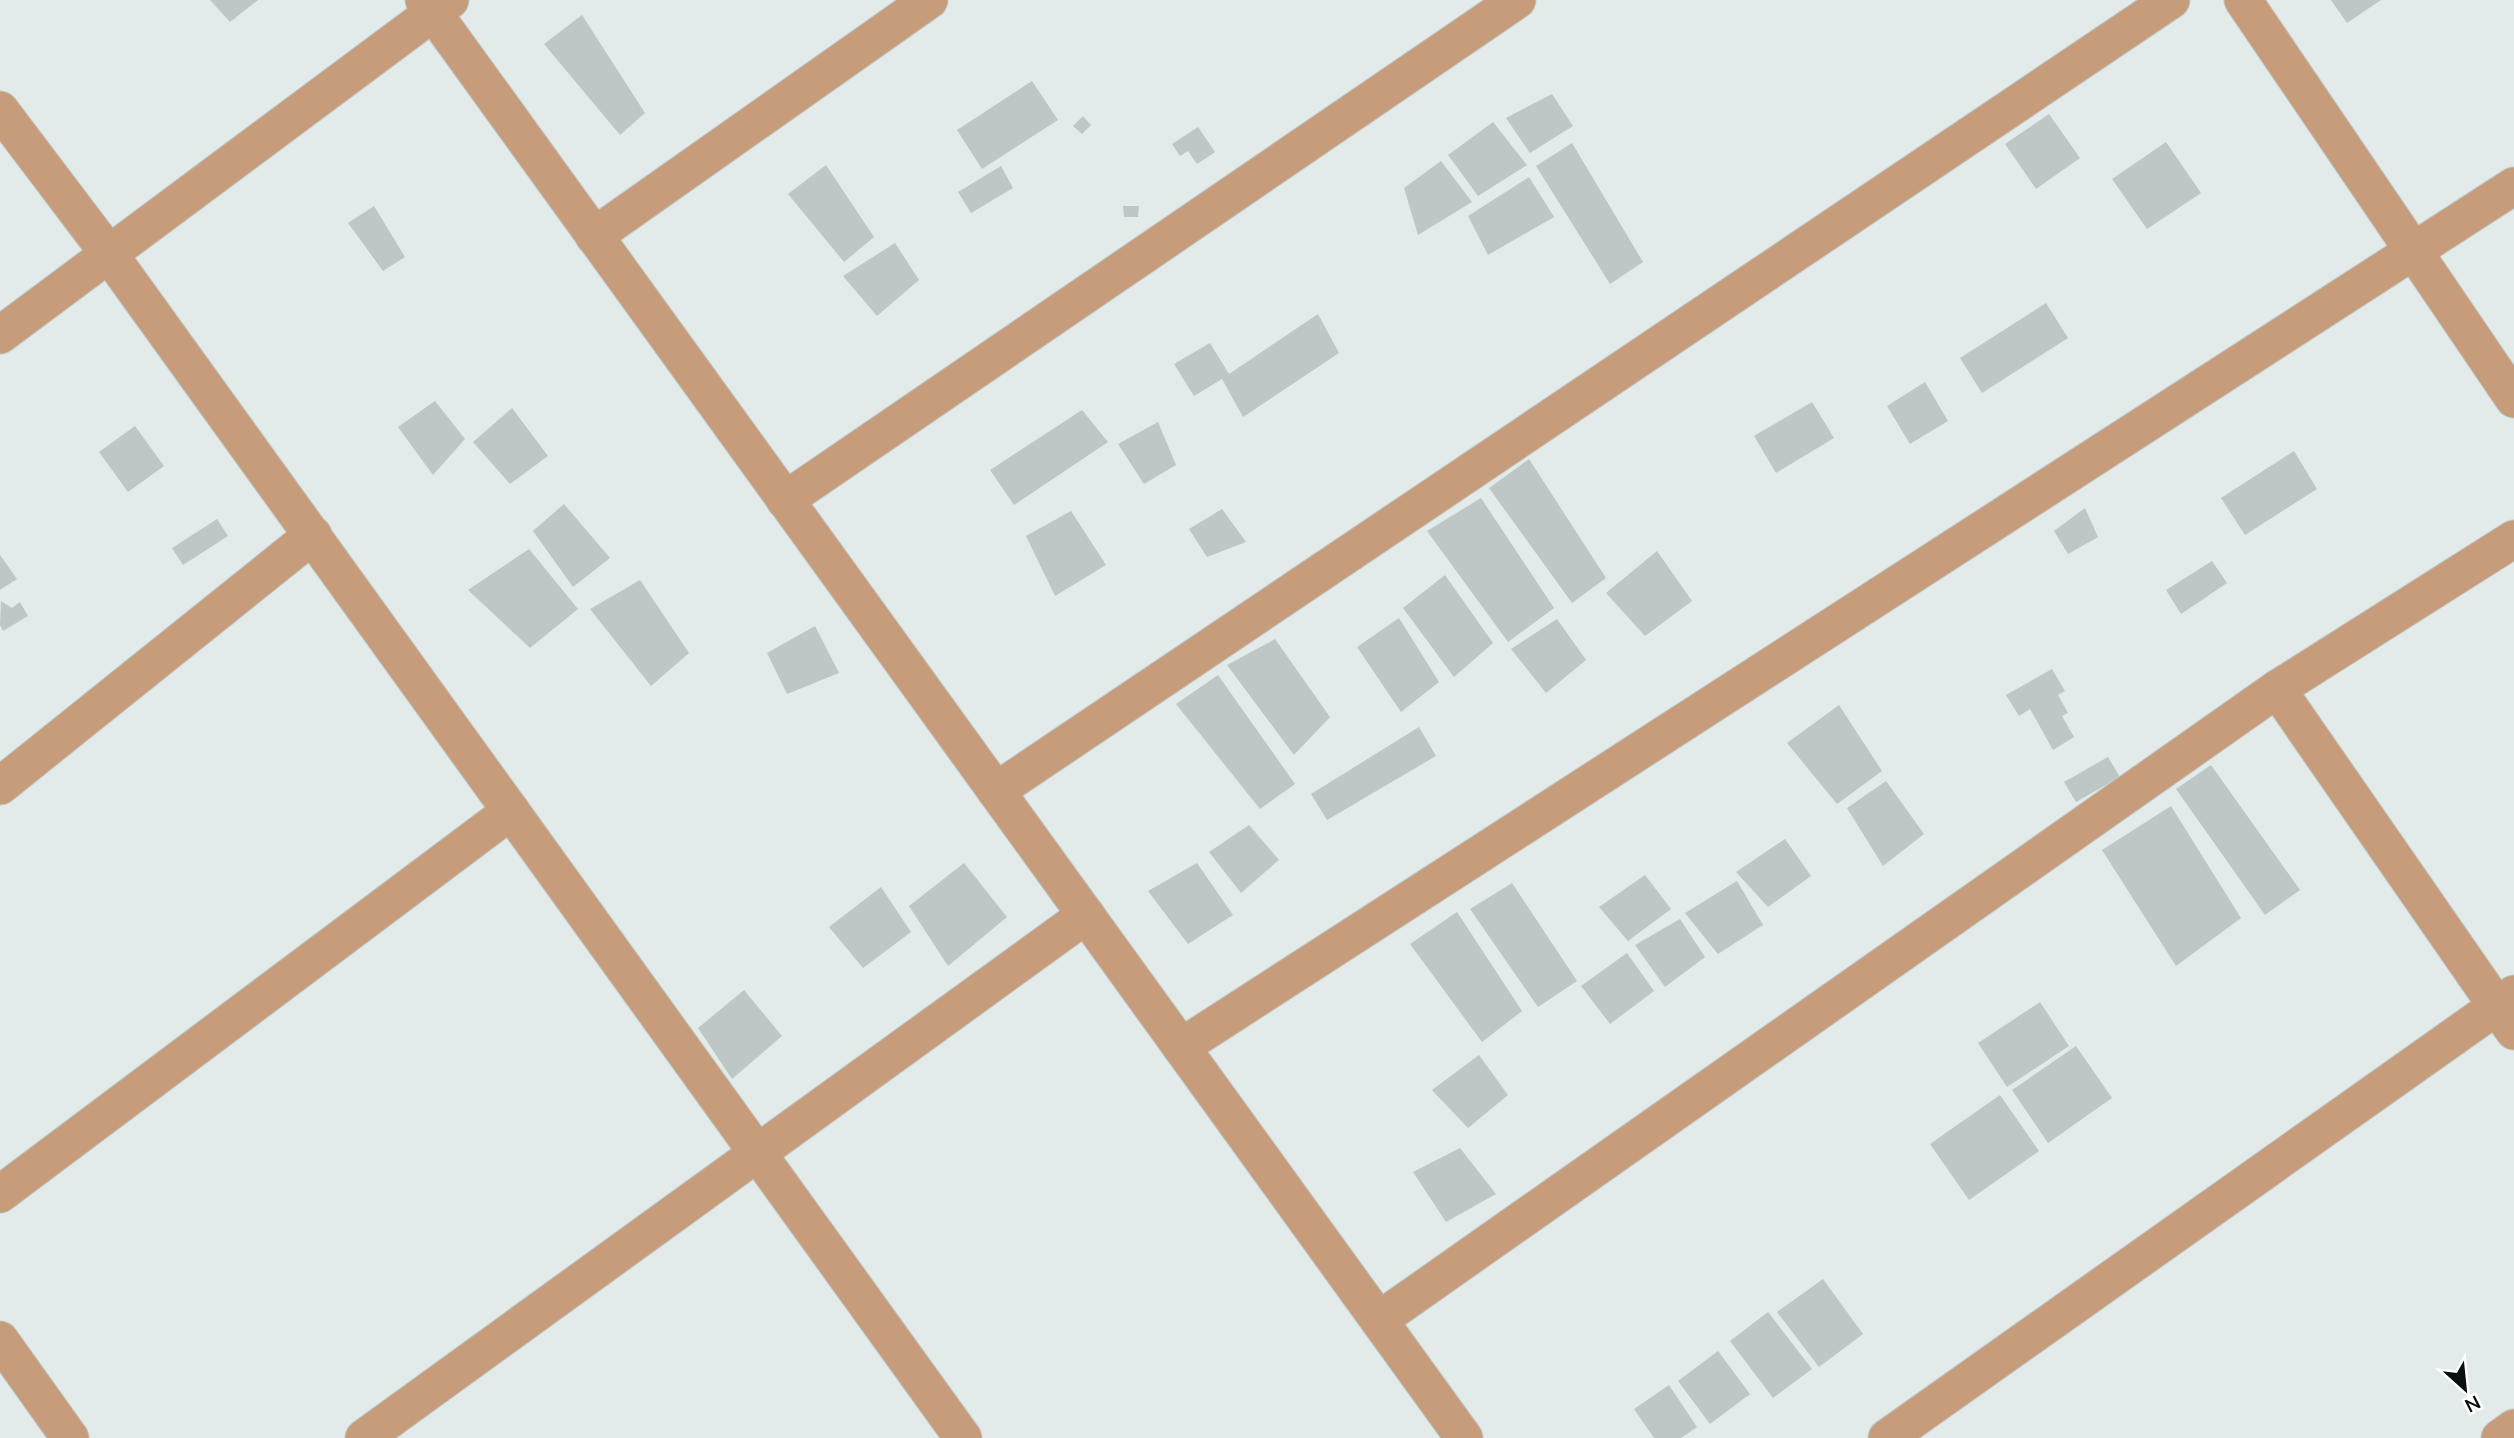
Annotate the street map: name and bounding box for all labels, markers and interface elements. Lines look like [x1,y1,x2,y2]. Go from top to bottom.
north arrow [2430,1354,2500,1424]
text: N [2461,1390,2485,1418]

